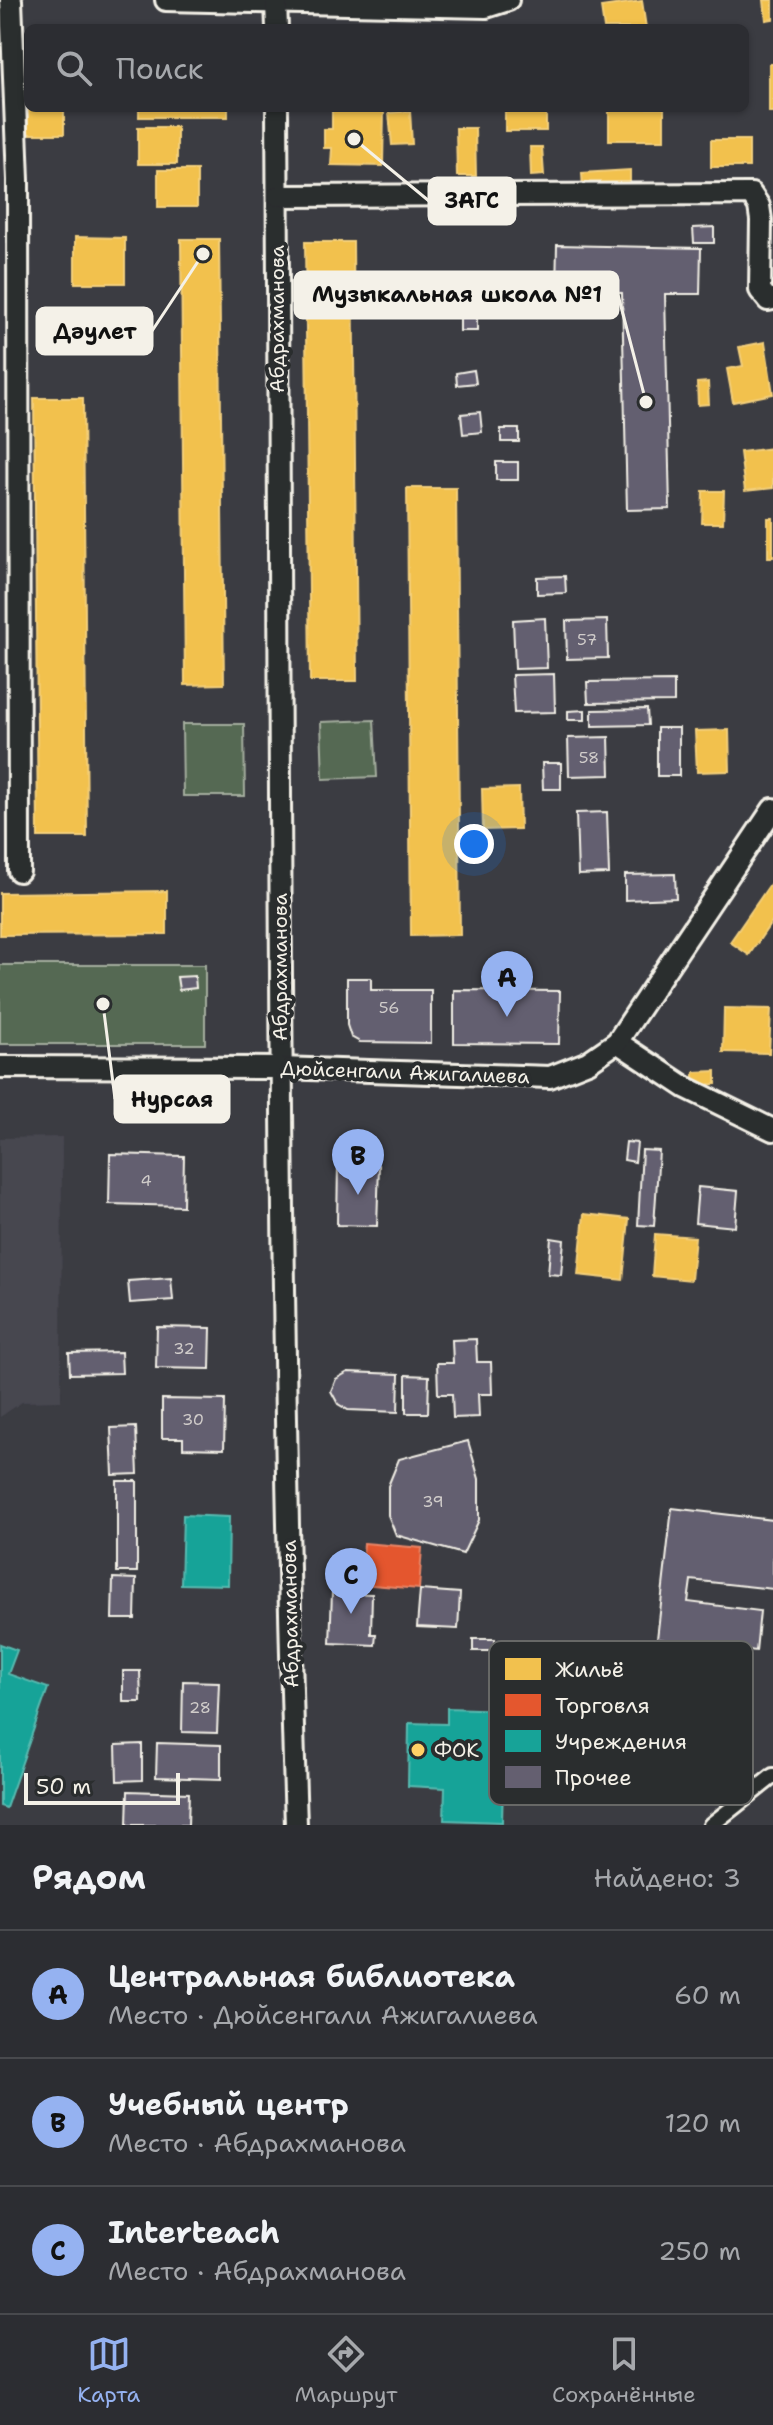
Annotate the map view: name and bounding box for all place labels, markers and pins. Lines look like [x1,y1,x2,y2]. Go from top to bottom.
callout: ЗАГС [429,178,515,224]
callout: Музыкальная школа №1 [295,272,618,318]
callout: Дәулет [37,308,152,354]
pin: A [481,951,533,1017]
callout: Нурсая [115,1076,229,1122]
pin: B [332,1129,384,1195]
pin: C [325,1548,377,1614]
place label: ФОК [434,1737,479,1763]
marker: ФОК [409,1741,427,1759]

